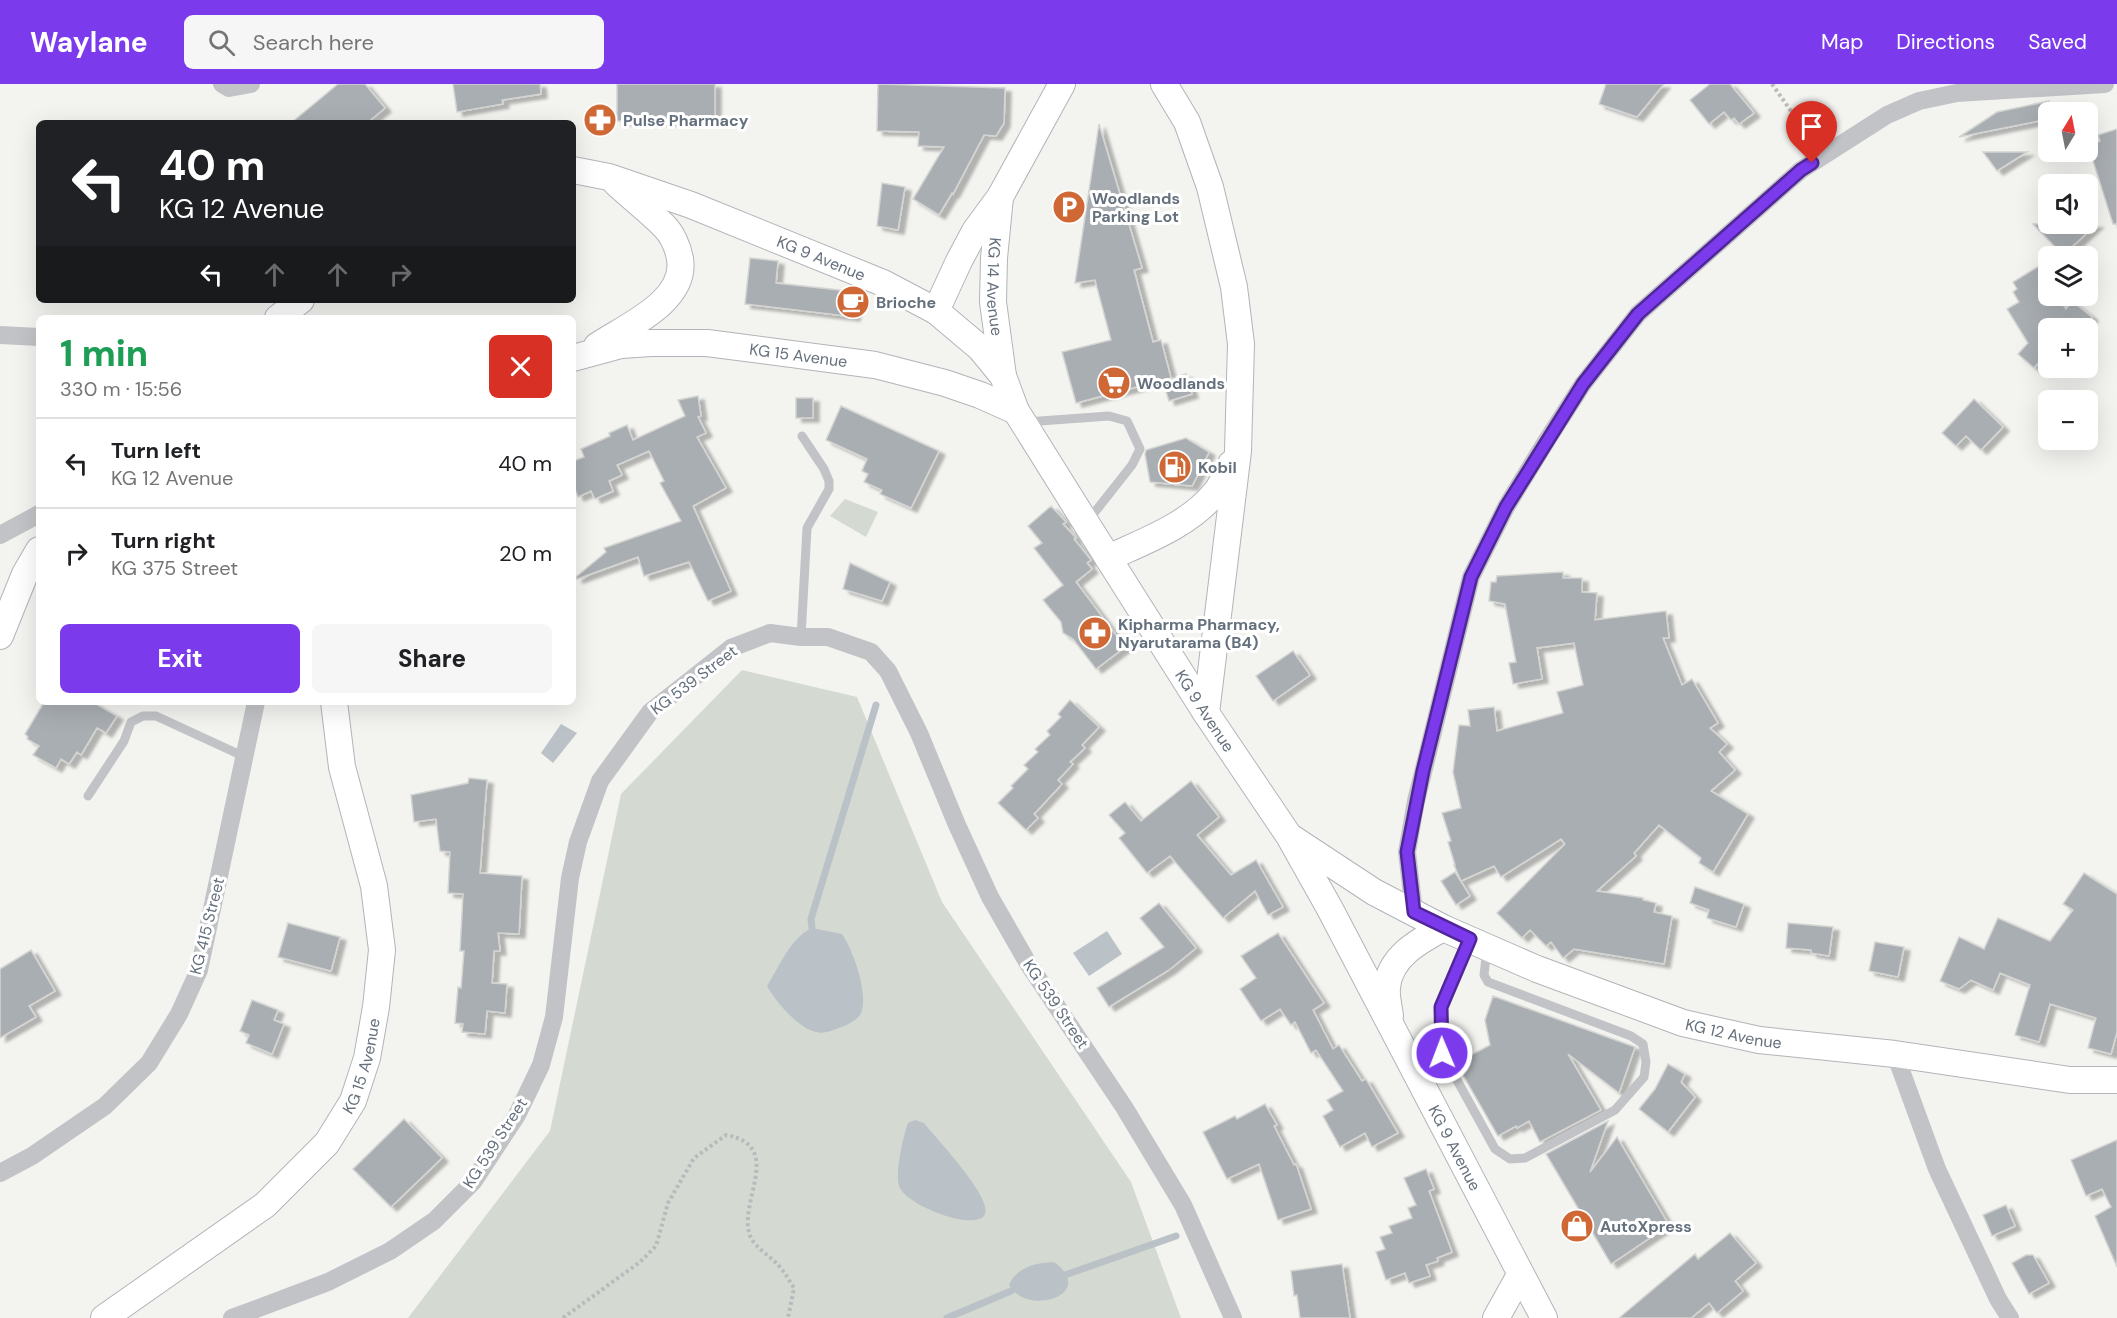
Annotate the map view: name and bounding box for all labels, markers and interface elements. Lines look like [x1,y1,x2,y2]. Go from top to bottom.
search box [184,15,604,69]
text: Waylane [30,24,148,61]
icon: search [205,26,238,59]
text: Search here [253,28,374,57]
text: Map [1821,28,1863,56]
text: Directions [1896,28,1995,56]
text: Saved [2028,28,2087,56]
pin [1786,101,1837,163]
pharmacy icon: Pulse Pharmacy [582,102,618,138]
north arrow [2038,102,2098,162]
map controls [2038,102,2098,450]
place label: Pulse Pharmacy [623,110,749,131]
icon: arrive [1795,110,1828,143]
text: 40 m [159,138,265,193]
icon: left [60,144,138,222]
button: sound [2038,174,2098,234]
place label: Woodlands Parking Lot [1092,188,1180,227]
parking icon: Woodlands Parking Lot [1051,189,1087,225]
text: KG 12 Avenue [159,191,324,226]
street label: KG 9 Avenue [774,231,869,285]
street label: KG 14 Avenue [982,237,1008,337]
button: layers [2038,246,2098,306]
icon: left [195,258,228,291]
icon: ahead [258,258,291,291]
icon: ahead [321,258,354,291]
icon: right [384,258,417,291]
cafe icon: Brioche [835,284,871,320]
place label: Brioche [876,292,936,313]
button: + [2038,318,2098,378]
text: 1 min [60,330,148,377]
button: close [489,335,552,398]
street label: KG 15 Avenue [748,338,849,372]
supermarket icon: Woodlands [1096,365,1132,401]
place label: Woodlands [1137,373,1225,394]
text: 330 m · 15:56 [60,376,182,402]
button: − [2038,390,2098,450]
text: Turn left [111,436,201,465]
icon: left [60,447,93,480]
text: 40 m [498,449,552,478]
fuel station icon: Kobil [1157,449,1193,485]
place label: Kobil [1198,457,1237,478]
text: KG 12 Avenue [111,465,233,491]
text: Turn right [111,526,216,555]
icon: right [60,537,93,570]
text: 20 m [499,539,552,568]
text: KG 375 Street [111,555,238,581]
place label: Kipharma Pharmacy, Nyarutarama (B4) [1118,614,1280,653]
pharmacy icon: Kipharma Pharmacy, Nyarutarama (B4) [1077,615,1113,651]
button: Exit [60,624,300,693]
button: Share [312,624,552,693]
street label: KG 539 Street [646,640,742,720]
street label: KG 9 Avenue [1171,666,1240,756]
street label: KG 415 Street [185,875,229,977]
street label: KG 539 Street [1018,955,1094,1053]
street label: KG 12 Avenue [1683,1013,1783,1053]
street label: KG 15 Avenue [337,1017,384,1118]
position arrow [1410,1021,1474,1085]
street label: KG 539 Street [458,1094,532,1192]
street label: KG 9 Avenue [1424,1101,1486,1194]
shop icon: AutoXpress [1559,1208,1595,1244]
place label: AutoXpress [1600,1216,1692,1237]

